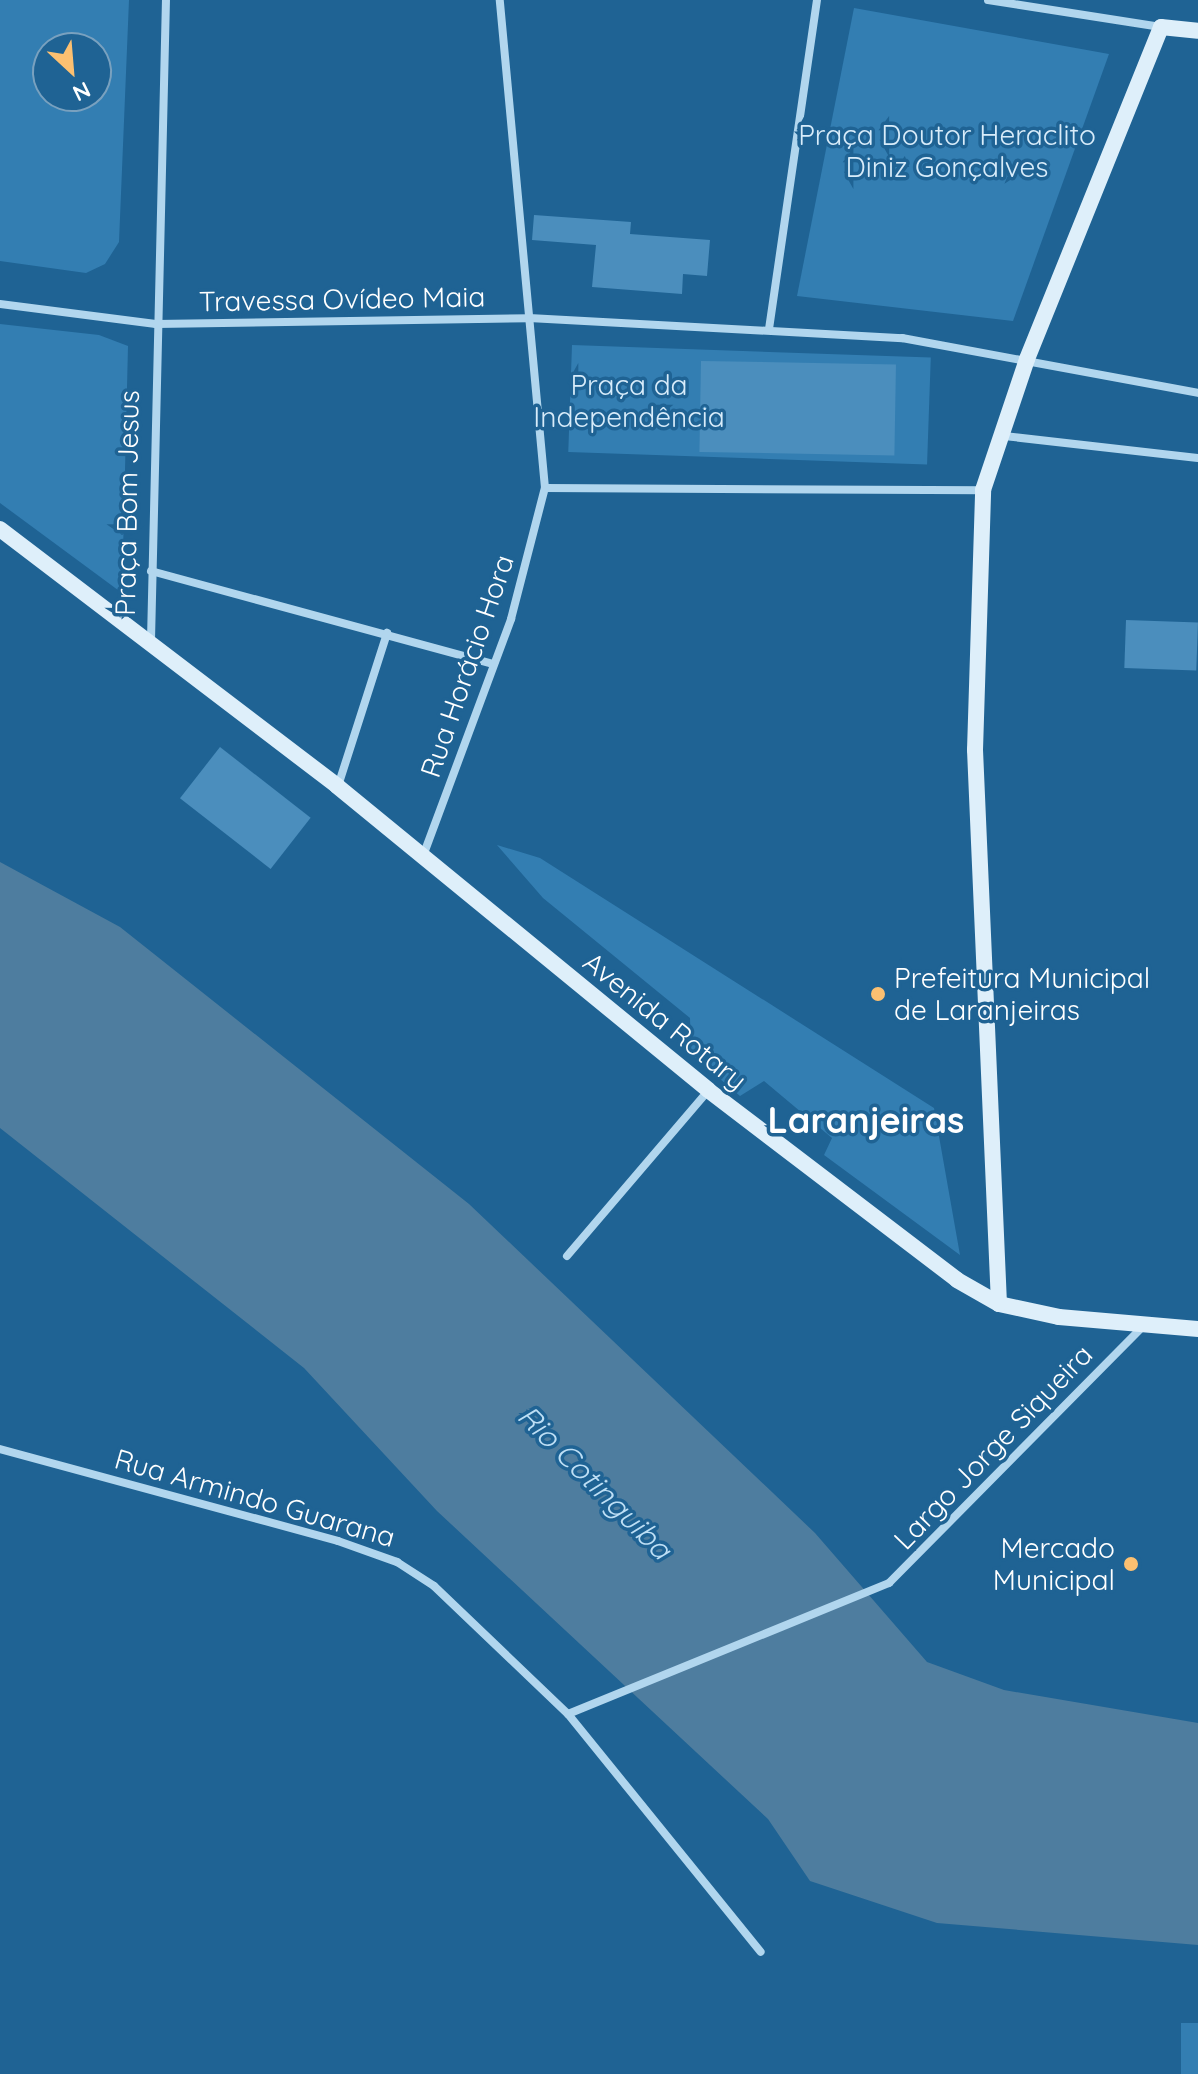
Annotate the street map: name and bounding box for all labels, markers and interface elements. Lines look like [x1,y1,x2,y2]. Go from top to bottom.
north arrow [32,32,112,112]
text: N [68,76,95,108]
park label: Praça Doutor Heraclito Diniz Gonçalves [798,118,1096,184]
street label: Travessa Ovídeo Maia [198,280,486,318]
park label: Praça da Independência [533,368,725,434]
street label: Praça Bom Jesus [108,390,146,616]
street label: Rua Horácio Hora [413,550,521,782]
street label: Avenida Rotary [577,945,753,1097]
place label: Prefeitura Municipal de Laranjeiras [894,961,1150,1027]
marker: Prefeitura Municipal de Laranjeiras [869,985,887,1003]
district label: Laranjeiras [768,1098,964,1142]
street label: Largo Jorge Siqueira [887,1338,1099,1556]
water label: Rio Cotinguiba [511,1398,679,1566]
street label: Rua Armindo Guarana [111,1442,399,1554]
place label: Mercado Municipal [993,1531,1115,1597]
marker: Mercado Municipal [1122,1555,1140,1573]

